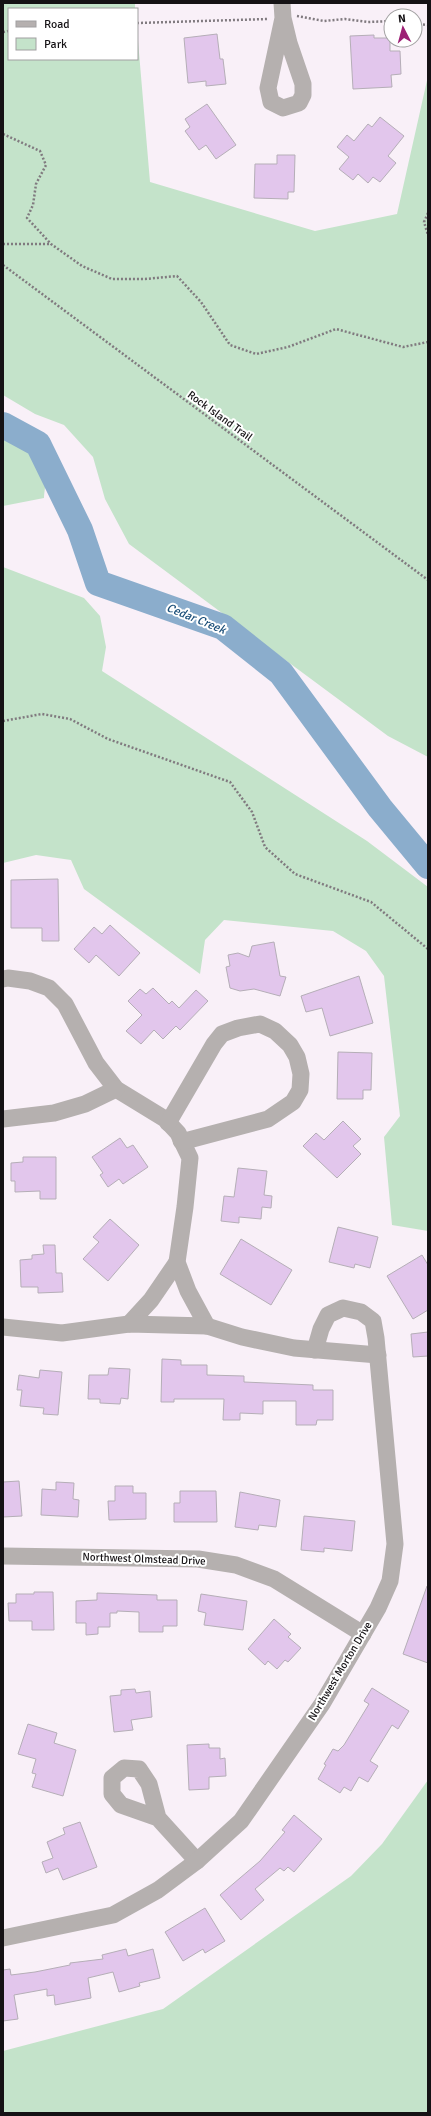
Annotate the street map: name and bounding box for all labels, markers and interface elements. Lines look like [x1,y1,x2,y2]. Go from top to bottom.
legend [8,8,138,60]
north arrow [383,8,423,48]
text: N [398,12,406,25]
text: Road [44,17,70,32]
text: Park [44,37,67,52]
street label: Rock Island Trail [185,388,255,444]
water label: Cedar Creek [164,600,229,638]
street label: Northwest Olmstead Drive [82,1550,206,1568]
street label: Northwest Morton Drive [305,1619,375,1723]

